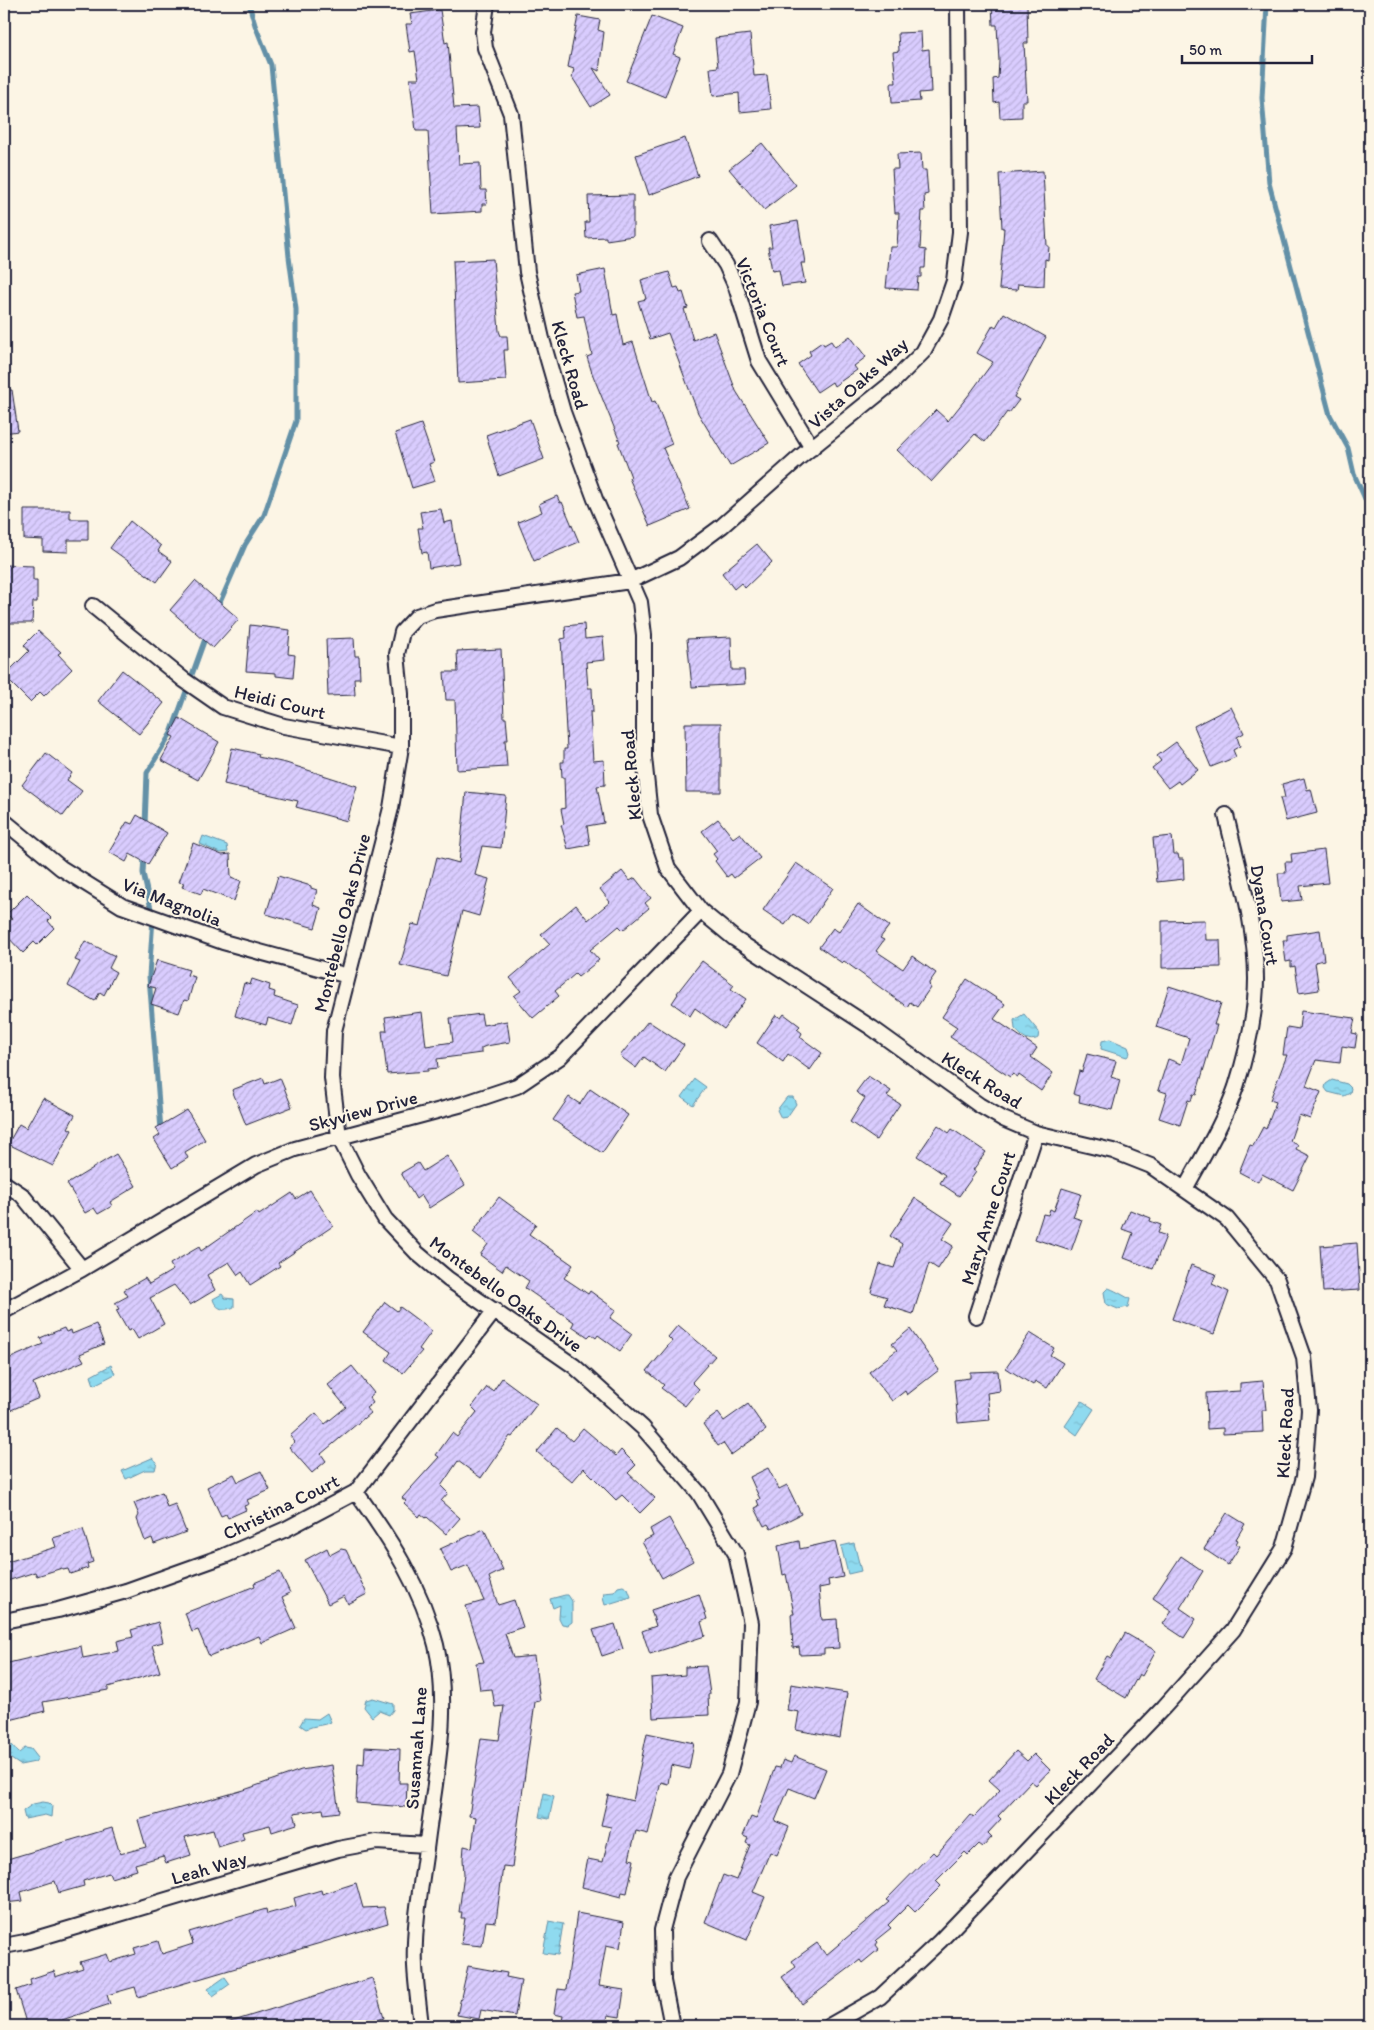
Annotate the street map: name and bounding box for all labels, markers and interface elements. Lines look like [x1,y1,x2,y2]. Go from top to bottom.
scale bar [1182,32,1312,64]
text: 50 m [1189,41,1222,59]
street label: Victoria Court [731,254,795,370]
street label: Kleck Road [546,318,594,412]
street label: Vista Oaks Way [804,332,912,434]
street label: Heidi Court [232,680,328,724]
street label: Kleck Road [616,728,646,821]
street label: Montebello Oaks Drive [309,831,375,1015]
street label: Dyana Court [1246,863,1284,967]
street label: Via Magnolia [119,873,225,932]
street label: Kleck Road [937,1046,1027,1114]
street label: Skyview Drive [306,1085,420,1137]
street label: Mary Anne Court [956,1148,1020,1288]
street label: Montebello Oaks Drive [425,1231,587,1357]
street label: Kleck Road [1271,1386,1299,1479]
street label: Christina Court [219,1469,343,1545]
street label: Susannah Lane [400,1686,432,1810]
street label: Kleck Road [1039,1728,1119,1810]
street label: Leah Way [169,1846,250,1890]

